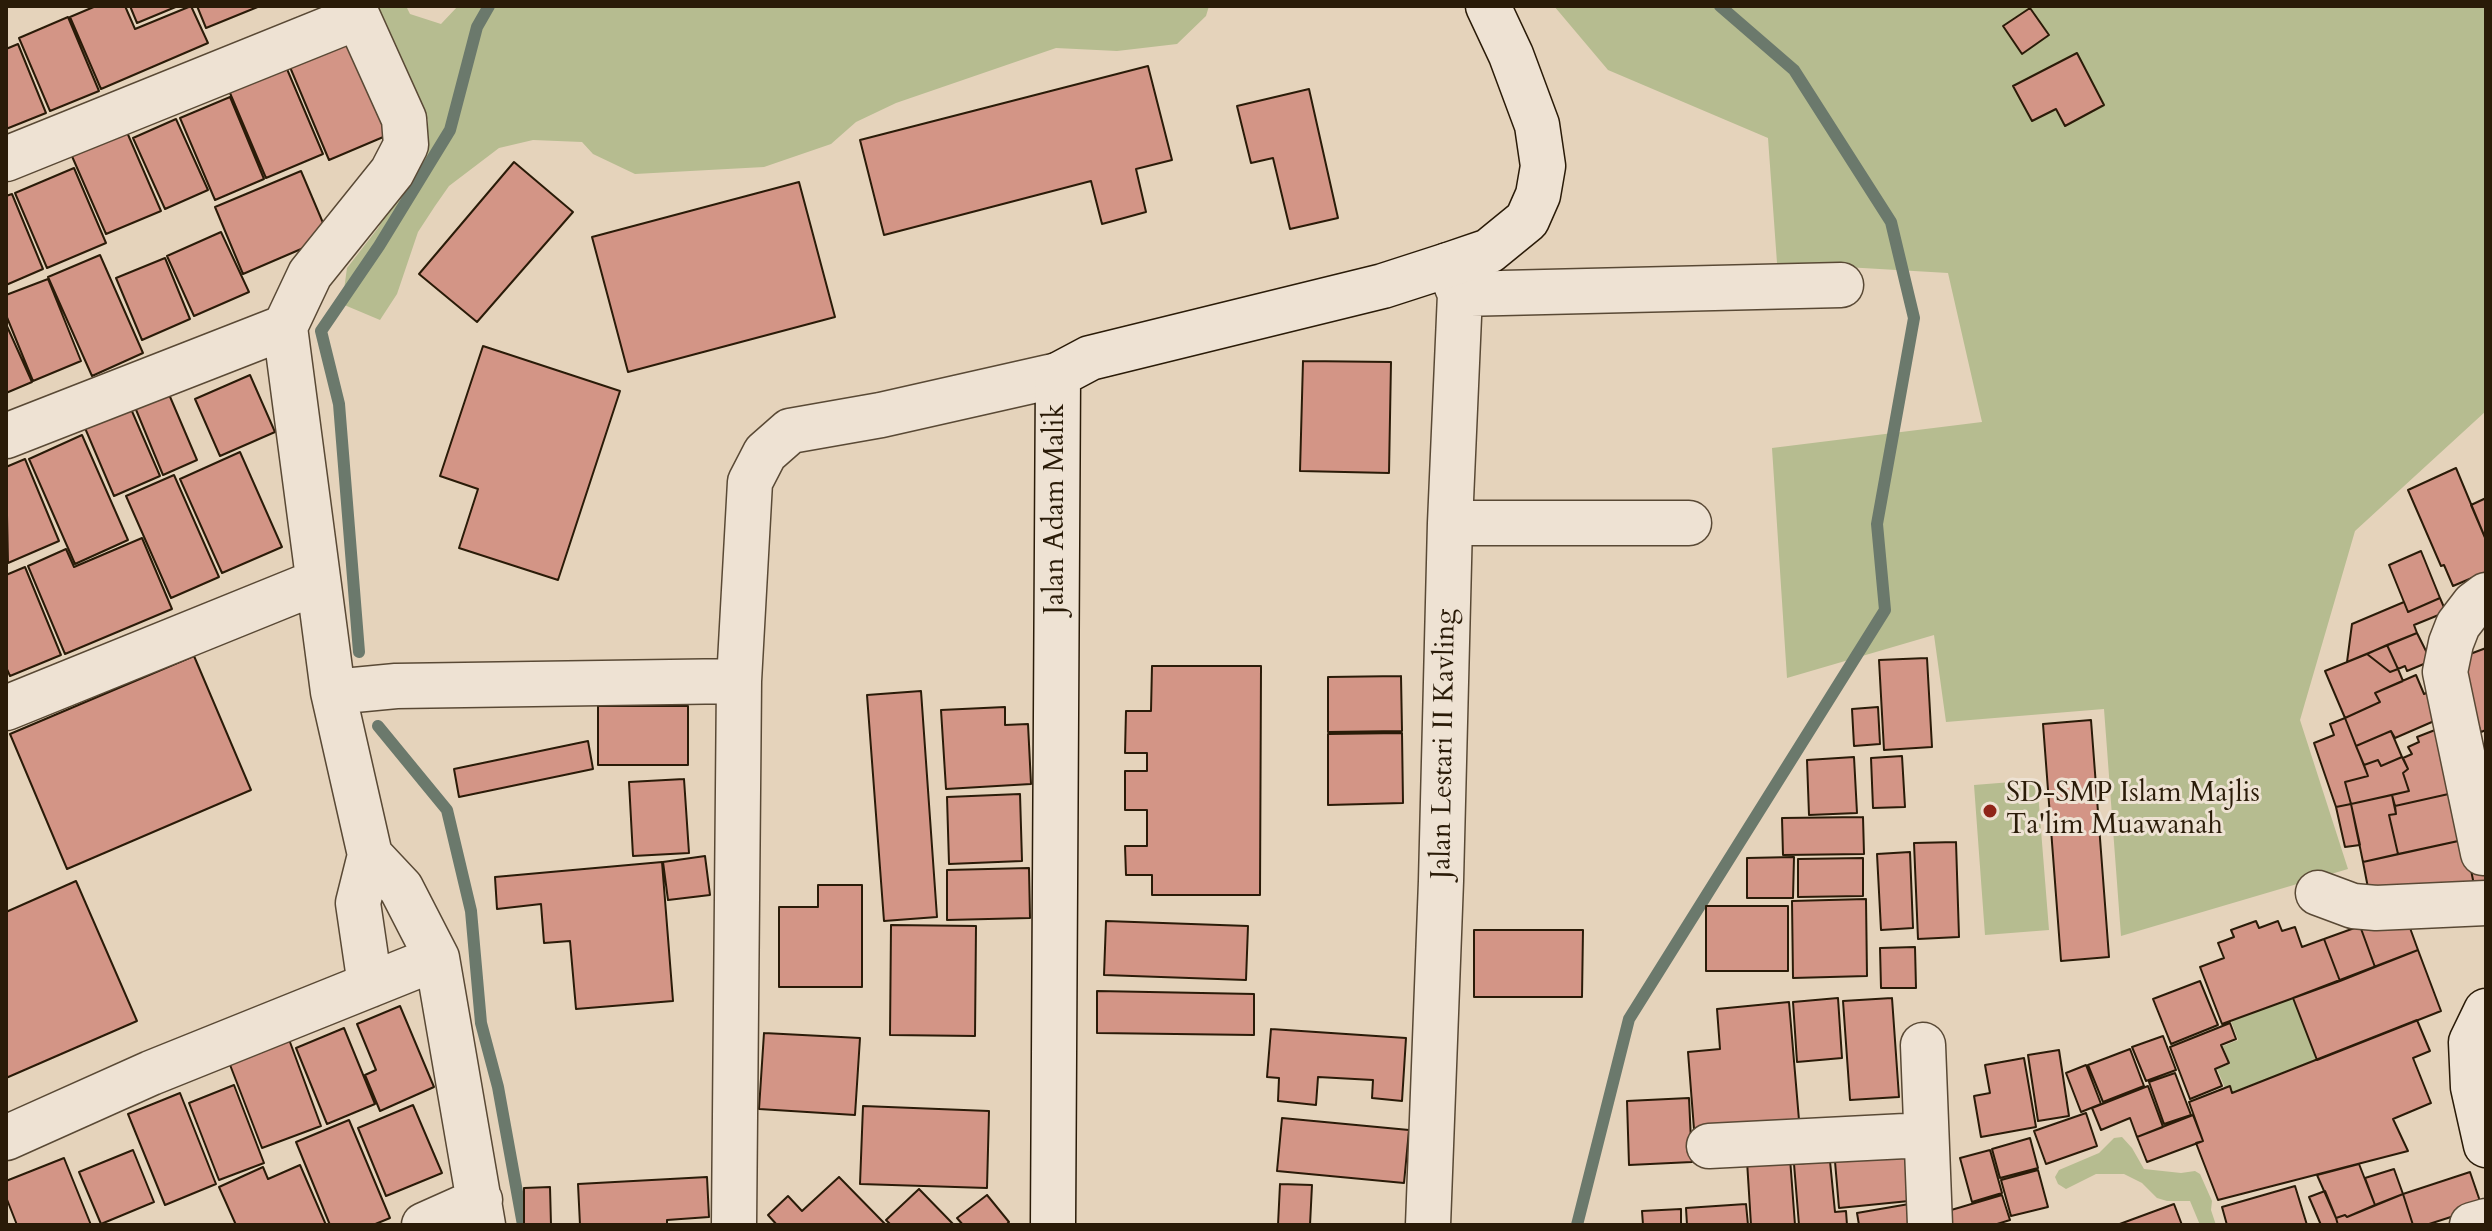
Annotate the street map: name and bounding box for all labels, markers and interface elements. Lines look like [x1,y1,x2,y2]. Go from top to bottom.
street label: Jalan Adam Malik [1040,404,1074,614]
street label: Jalan Lestari II Kavling [1426,609,1464,879]
place label: SD-SMP Islam Majlis Ta'lim Muawanah [2006,778,2260,844]
marker: SD-SMP Islam Majlis Ta'lim Muawanah [1981,802,1999,820]

